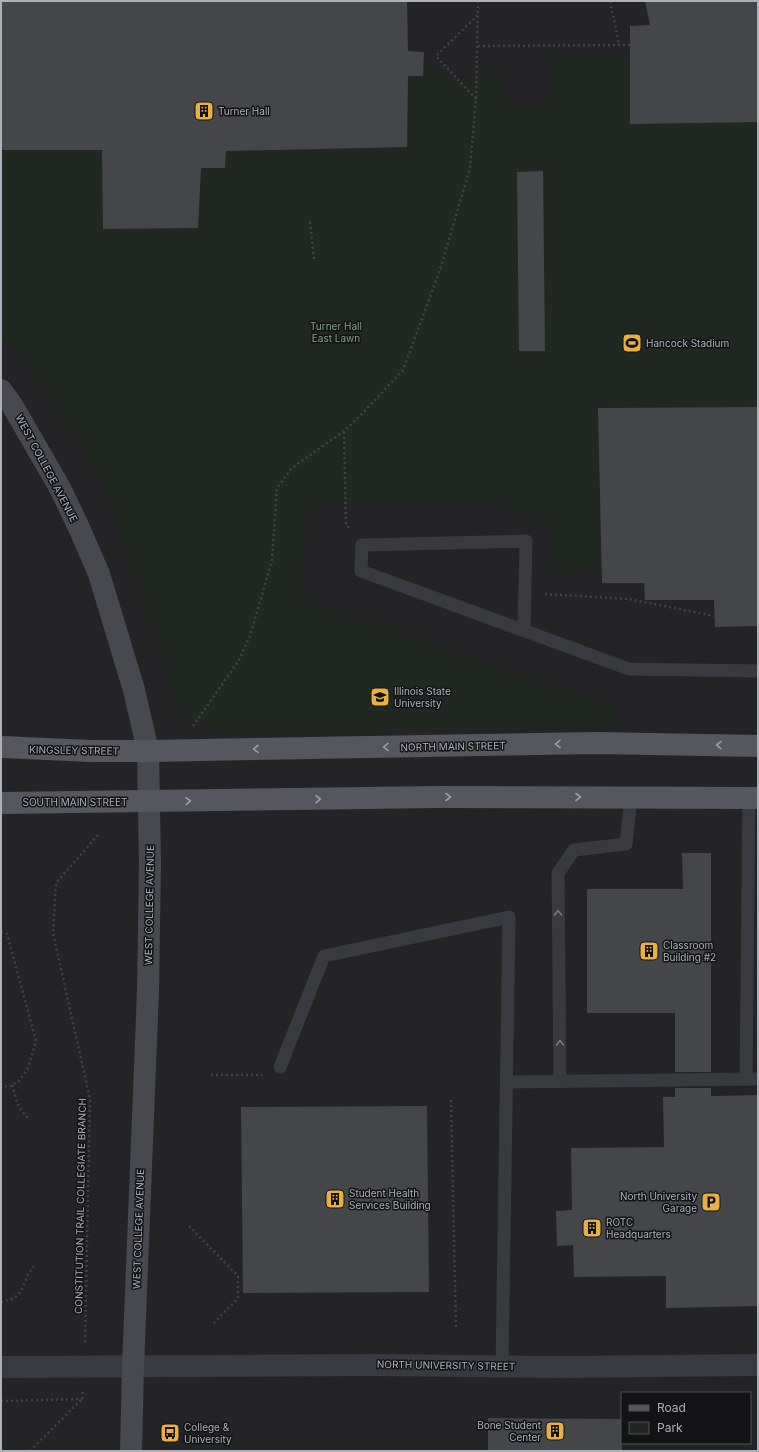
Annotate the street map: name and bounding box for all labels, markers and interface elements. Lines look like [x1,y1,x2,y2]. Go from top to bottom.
building icon: Turner Hall [193,100,215,122]
place label: Turner Hall [218,105,270,117]
park label: Turner Hall East Lawn [310,320,362,344]
sports icon: Hancock Stadium [621,332,643,354]
place label: Hancock Stadium [646,337,729,349]
street label: WEST COLLEGE AVENUE [13,412,81,524]
place label: Illinois State University [394,685,451,709]
school or university icon: Illinois State University [369,686,391,708]
street label: NORTH MAIN STREET [400,739,506,753]
one-way arrow [555,740,561,748]
one-way arrow [716,741,722,750]
street label: KINGSLEY STREET [29,743,119,757]
one-way arrow [383,743,389,751]
one-way arrow [253,745,259,754]
one-way arrow [445,793,451,801]
one-way arrow [575,793,581,801]
one-way arrow [315,794,321,803]
street label: SOUTH MAIN STREET [23,796,127,808]
one-way arrow [185,797,191,805]
street label: WEST COLLEGE AVENUE [142,845,156,965]
one-way arrow [554,910,562,916]
place label: Classroom Building #2 [663,939,716,963]
building icon: Classroom Building #2 [638,940,660,962]
one-way arrow [556,1040,564,1046]
street label: CONSTITUTION TRAIL COLLEGIATE BRANCH [72,1098,88,1314]
street label: WEST COLLEGE AVENUE [130,1169,146,1289]
place label: Student Health Services Building [349,1187,431,1211]
building icon: Student Health Services Building [324,1188,346,1210]
place label: North University Garage [620,1190,697,1214]
parking icon: North University Garage [700,1191,722,1213]
place label: ROTC Headquarters [606,1216,671,1240]
building icon: ROTC Headquarters [581,1217,603,1239]
street label: NORTH UNIVERSITY STREET [377,1358,515,1372]
legend [621,1392,751,1444]
text: Road [657,1400,686,1415]
place label: Bone Student Center [477,1419,542,1443]
building icon: Bone Student Center [544,1420,566,1442]
text: Park [657,1420,683,1435]
place label: College & University [184,1421,232,1445]
bus stop icon: College & University [159,1422,181,1444]

